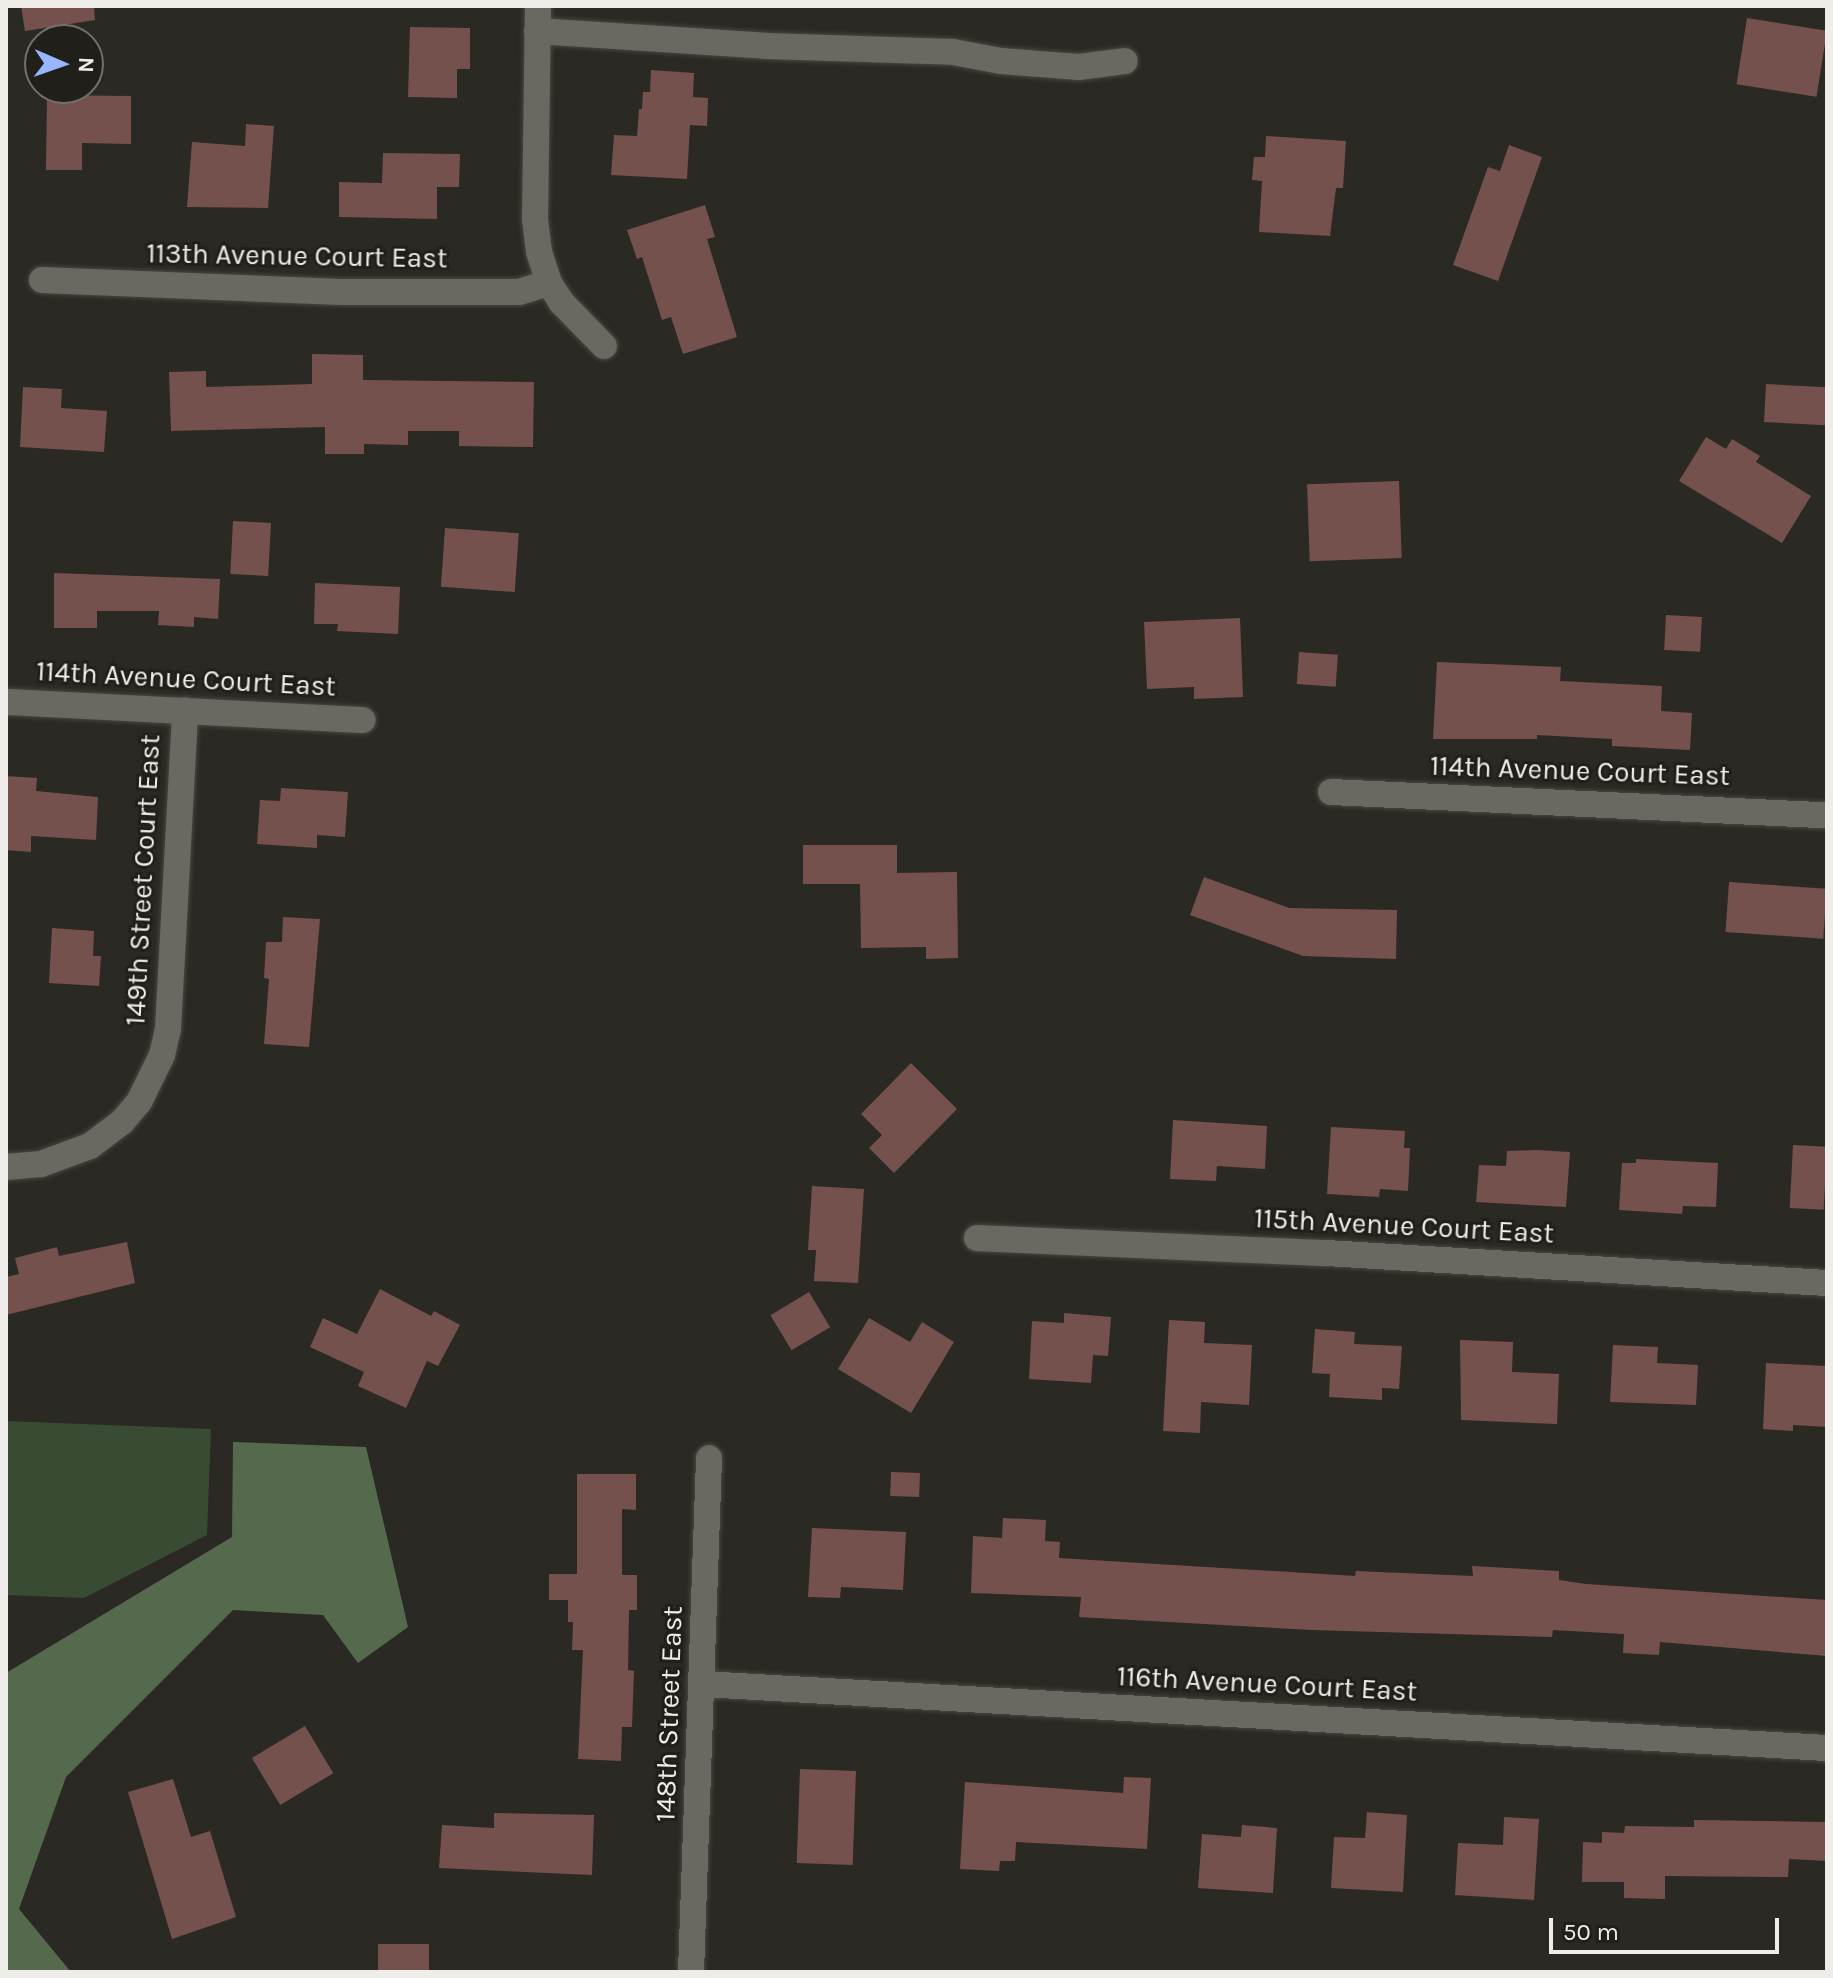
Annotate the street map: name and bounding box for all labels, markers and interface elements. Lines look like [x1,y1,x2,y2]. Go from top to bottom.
north arrow [24,24,104,104]
text: N [73,56,99,73]
street label: 113th Avenue Court East [146,237,448,275]
street label: 114th Avenue Court East [35,654,337,704]
street label: 149th Street Court East [119,733,167,1027]
street label: 114th Avenue Court East [1429,749,1731,793]
street label: 115th Avenue Court East [1253,1201,1555,1251]
street label: 148th Street East [648,1605,690,1823]
street label: 116th Avenue Court East [1116,1659,1418,1709]
scale bar [1553,1902,1783,1952]
text: 50 m [1563,1918,1619,1946]

